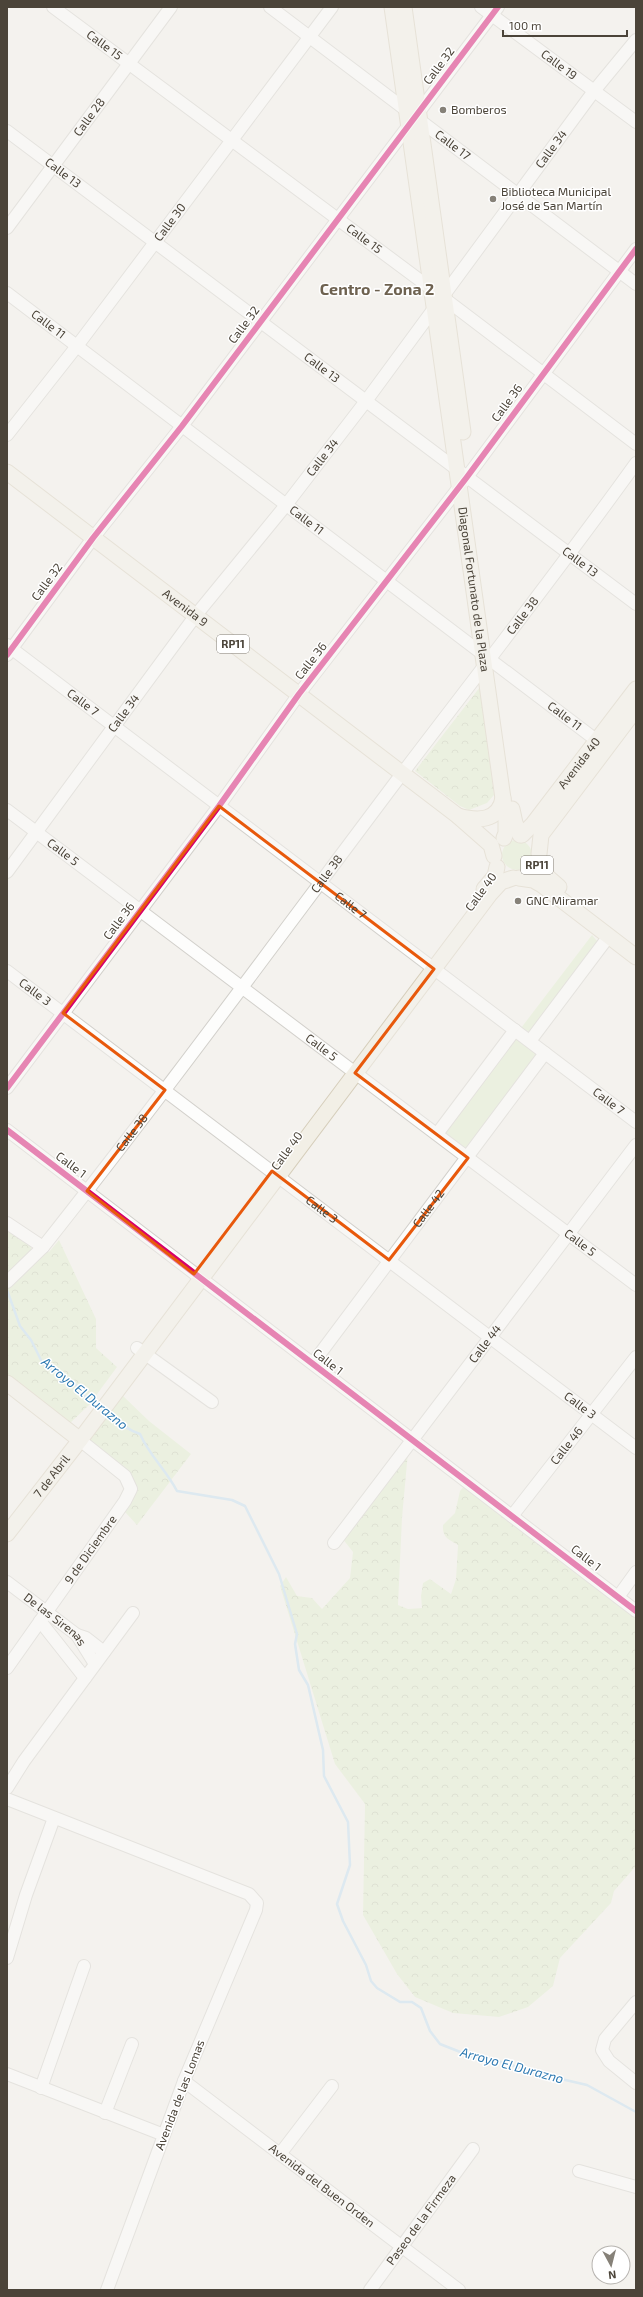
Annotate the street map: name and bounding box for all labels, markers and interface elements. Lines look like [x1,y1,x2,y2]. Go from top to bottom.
scale bar [503,12,627,38]
text: 100 m [509,18,541,32]
street label: Calle 15 [84,27,126,62]
street label: Calle 32 [420,44,457,87]
street label: Calle 19 [539,46,580,82]
street label: Calle 28 [70,95,107,138]
place label: Bomberos [451,102,507,116]
marker: Bomberos [438,105,448,115]
street label: Calle 17 [433,127,474,162]
street label: Calle 34 [532,127,569,170]
street label: Calle 13 [43,154,84,190]
place label: Biblioteca Municipal José de San Martín [501,184,611,212]
marker: Biblioteca Municipal José de San Martín [488,194,498,204]
street label: Calle 30 [151,200,188,243]
street label: Calle 15 [344,220,385,256]
district label: Centro - Zona 2 [320,279,434,298]
street label: Calle 32 [225,303,262,346]
street label: Calle 11 [29,306,69,341]
street label: Calle 13 [302,349,343,385]
street label: Calle 36 [488,381,525,424]
street label: Calle 34 [303,435,341,479]
street label: Calle 11 [287,502,327,537]
street label: Diagonal Fortunato de la Plaza [456,506,493,673]
street label: Calle 13 [560,543,601,579]
street label: Calle 32 [28,560,65,603]
street label: Avenida 9 [160,585,211,629]
street label: Calle 38 [503,594,541,637]
road number: RP11 [217,635,249,653]
street label: Calle 36 [291,639,329,682]
street label: Calle 7 [65,685,102,718]
street label: Calle 34 [104,691,142,734]
street label: Calle 11 [545,698,585,733]
street label: Avenida 40 [555,734,603,791]
street label: Calle 5 [45,835,82,868]
street label: Calle 38 [307,852,345,895]
road number: RP11 [521,856,553,874]
street label: Calle 40 [462,869,499,913]
street label: Calle 7 [332,888,370,921]
place label: GNC Miramar [526,893,599,907]
marker: GNC Miramar [513,896,523,906]
street label: Calle 36 [100,899,137,942]
street label: Calle 3 [17,975,54,1008]
street label: Calle 5 [303,1030,341,1063]
street label: Calle 7 [591,1084,628,1117]
street label: Calle 38 [112,1111,150,1154]
street label: Calle 40 [268,1128,305,1172]
street label: Calle 1 [54,1148,90,1180]
street label: Calle 42 [409,1186,447,1230]
street label: Calle 3 [304,1192,341,1225]
street label: Calle 5 [562,1225,599,1258]
street label: Calle 44 [465,1321,503,1365]
street label: Calle 1 [311,1345,347,1377]
water label: Arroyo El Durazno [38,1353,131,1433]
street label: Calle 3 [562,1388,599,1421]
street label: Calle 46 [547,1423,585,1467]
street label: 7 de Abril [30,1451,72,1500]
street label: 9 de Diciembre [61,1512,119,1586]
street label: Calle 1 [569,1541,605,1573]
street label: De las Sirenas [21,1589,90,1648]
street label: Avenida de las Lomas [152,2037,207,2152]
water label: Arroyo El Durazno [458,2043,565,2086]
street label: Avenida del Buen Orden [267,2140,378,2229]
street label: Paseo de la Firmeza [383,2171,458,2267]
north arrow [591,2245,631,2285]
text: N [607,2268,617,2282]

